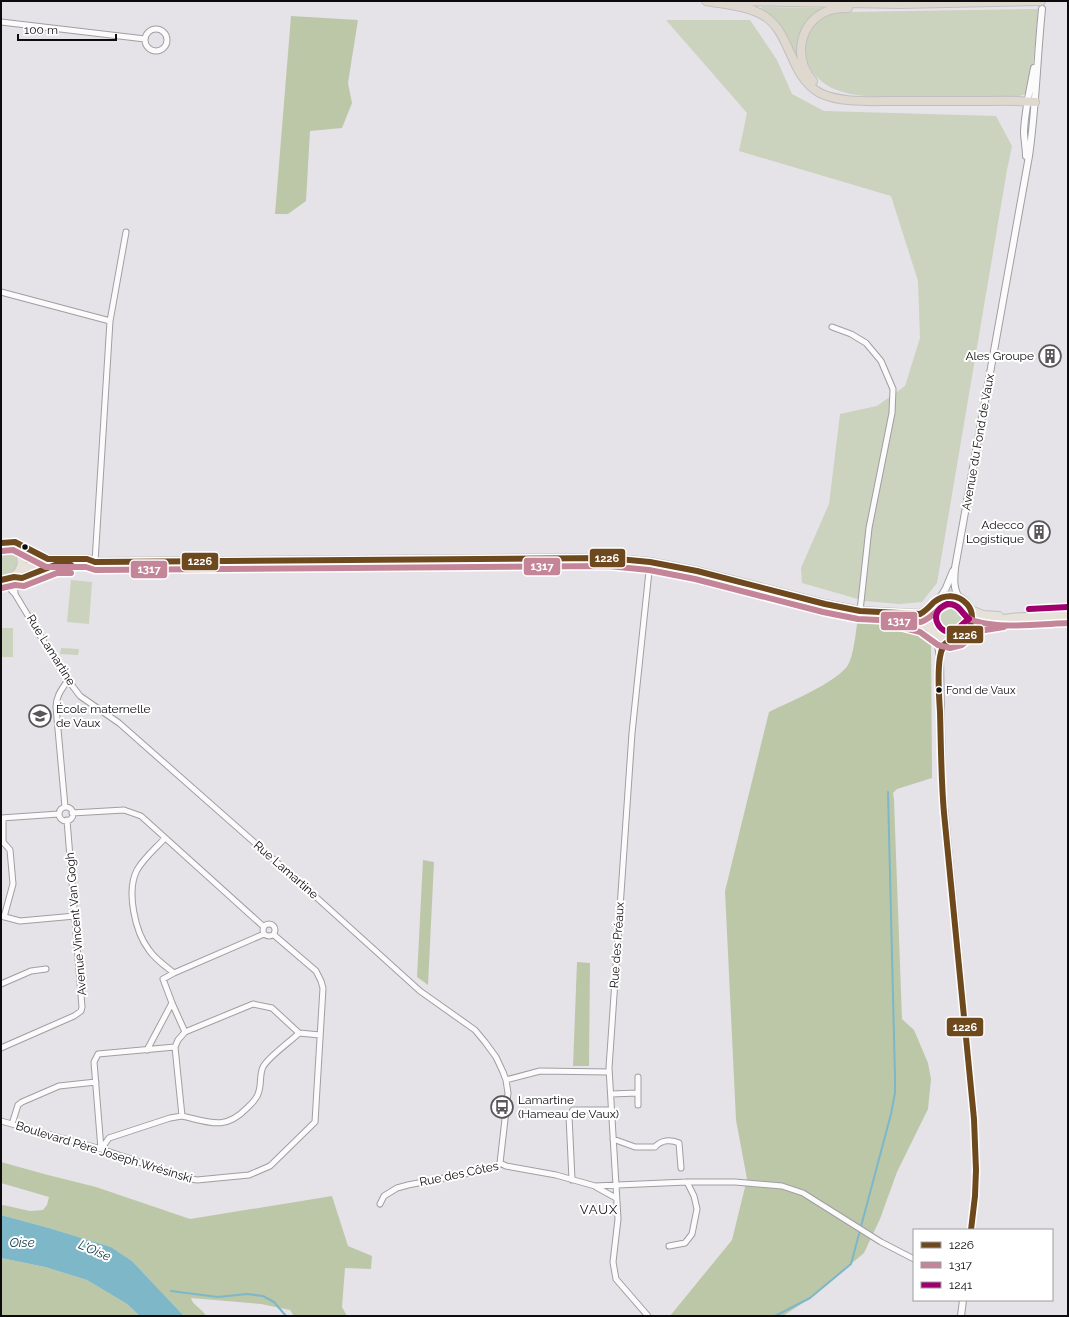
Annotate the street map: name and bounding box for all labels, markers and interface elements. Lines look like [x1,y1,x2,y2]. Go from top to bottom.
scale bar [18,16,116,42]
text: 100 m [24,23,58,37]
building icon: Ales Groupe [1037,343,1063,369]
place label: Ales Groupe [965,349,1034,363]
street label: Avenue du Fond de Vaux [959,373,997,511]
place label: Adecco Logistique [966,518,1024,546]
building icon: Adecco Logistique [1026,519,1052,545]
unlabelled marker [20,542,30,552]
line badge: 1226 [589,548,626,568]
line badge: 1226 [181,552,219,571]
text: 1226 [595,552,620,565]
text: 1226 [188,555,213,568]
line badge: 1317 [523,557,561,576]
line badge: 1317 [130,560,168,579]
text: 1317 [530,560,554,573]
text: 1317 [137,563,161,576]
line badge: 1317 [880,611,918,631]
street label: Rue Lamartine [24,612,78,688]
text: 1317 [887,615,911,628]
line badge: 1226 [946,625,984,644]
text: 1226 [953,629,978,642]
place label: Fond de Vaux [946,684,1016,697]
marker: Fond de Vaux [934,685,944,695]
place label: École maternelle de Vaux [56,702,150,730]
school or university icon: École maternelle de Vaux [27,703,53,729]
street label: Rue Lamartine [251,838,321,902]
street label: Avenue Vincent Van Gogh [63,852,89,996]
street label: Rue des Préaux [607,901,627,989]
line badge: 1226 [946,1017,984,1037]
text: 1226 [953,1021,978,1034]
place label: Lamartine (Hameau de Vaux) [518,1093,619,1121]
bus stop icon: Lamartine (Hameau de Vaux) [489,1094,515,1120]
street label: Boulevard Père Joseph Wrésinski [14,1118,194,1186]
street label: Rue des Côtes [418,1159,500,1189]
district label: VAUX [580,1202,618,1217]
legend [913,1229,1053,1301]
water label: Oise [9,1235,35,1250]
water label: L'Oise [76,1237,113,1264]
text: 1226 [949,1238,974,1252]
text: 1317 [949,1258,973,1272]
text: 1241 [949,1278,972,1292]

